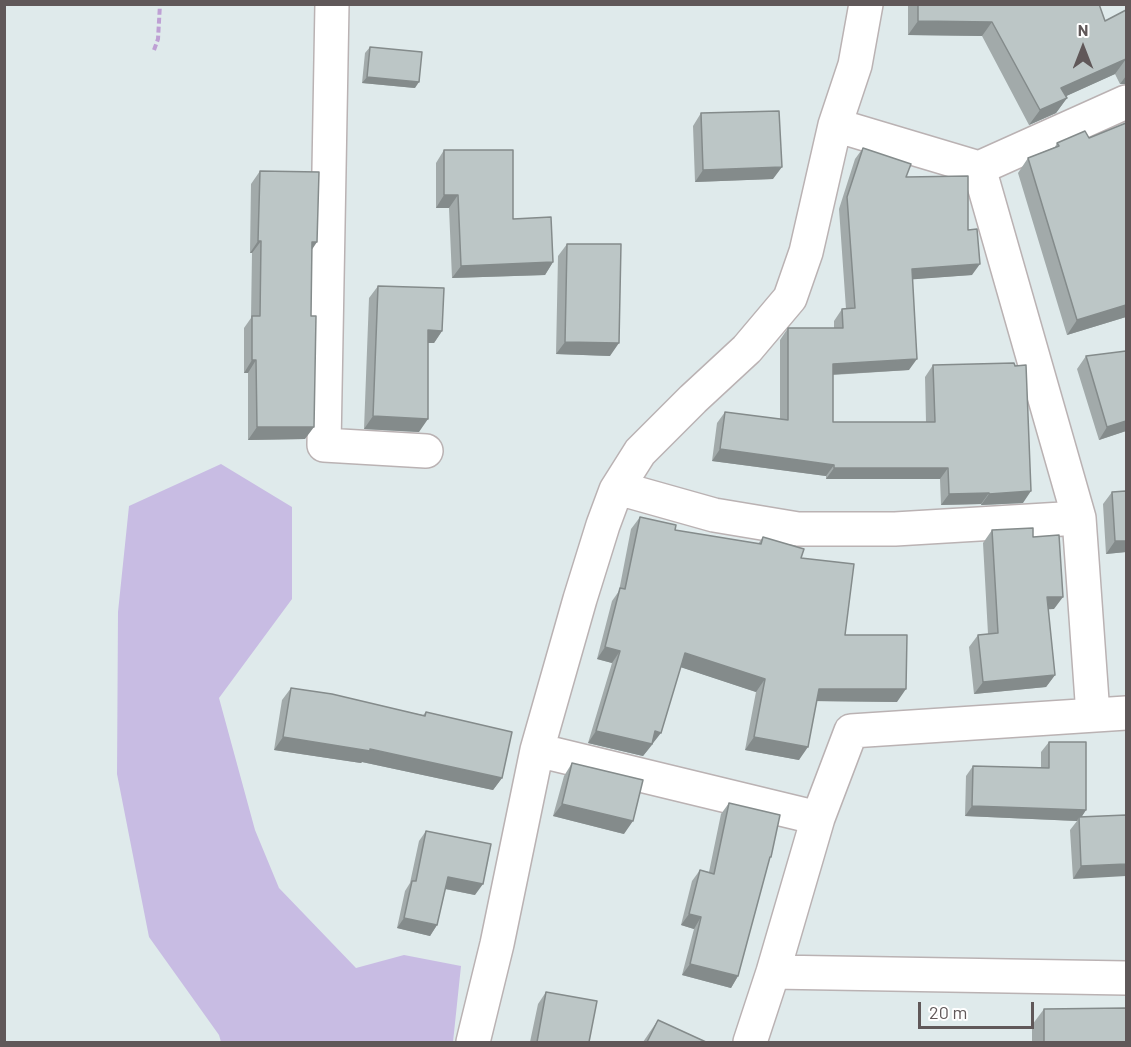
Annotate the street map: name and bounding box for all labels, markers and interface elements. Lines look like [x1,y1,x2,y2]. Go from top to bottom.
north arrow [1053,18,1113,78]
text: N [1078,20,1088,39]
scale bar [921,990,1036,1028]
text: 20 m [929,1001,967,1023]

